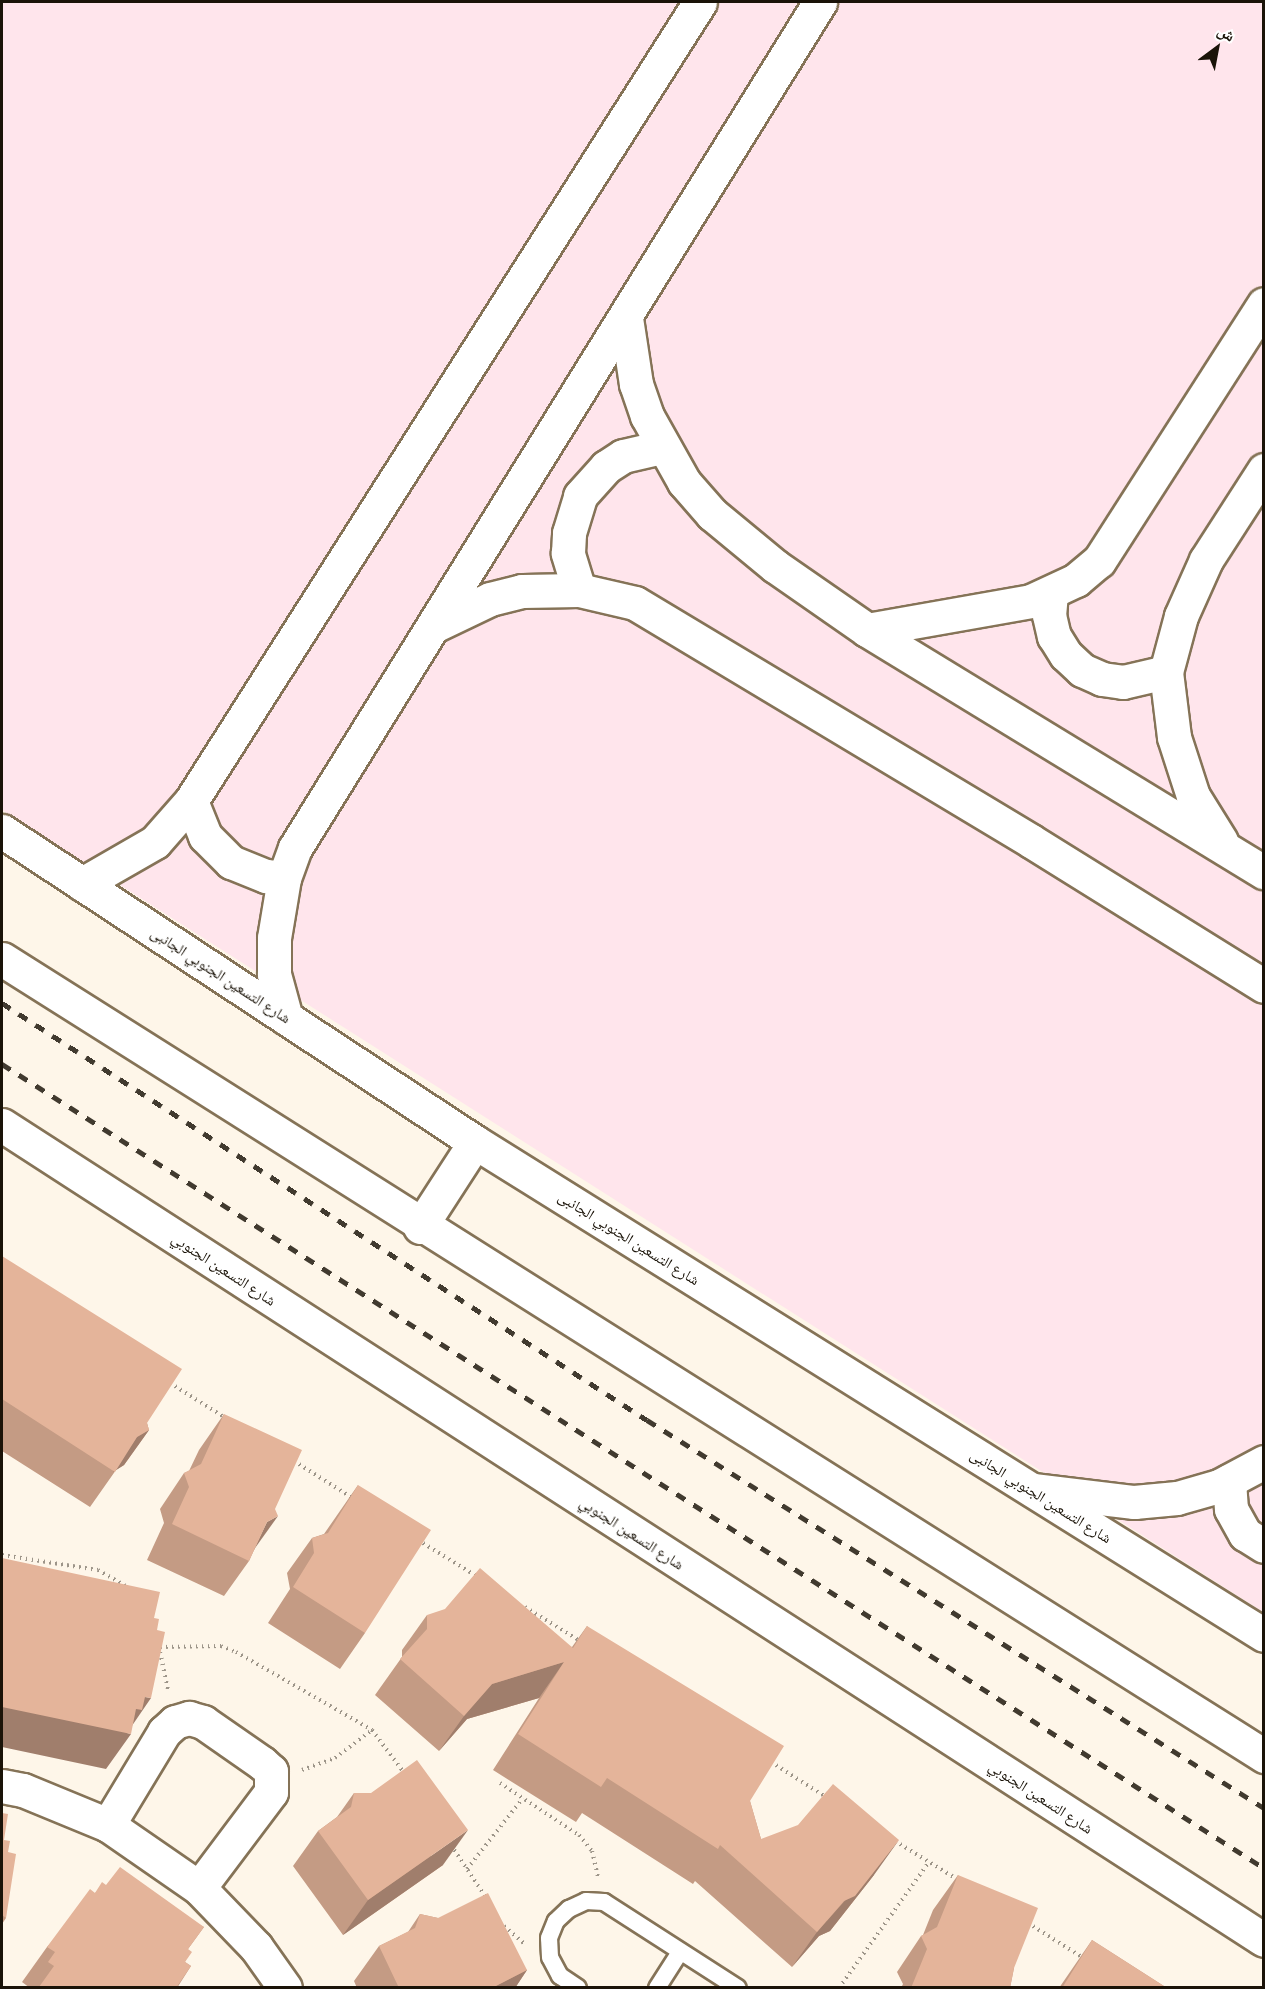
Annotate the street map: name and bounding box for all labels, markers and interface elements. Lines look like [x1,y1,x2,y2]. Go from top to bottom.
north arrow [1187,18,1247,78]
text: ش [1214,19,1240,47]
street label: شارع التسعين الجنوبي الجانبى [148,923,294,1027]
street label: شارع التسعين الجنوبي الجانبى [555,1187,703,1289]
street label: شارع التسعين الجنوبي [169,1229,279,1309]
street label: شارع التسعين الجنوبي الجانبى [967,1445,1115,1547]
street label: شارع التسعين الجنوبي [577,1493,687,1573]
street label: شارع التسعين الجنوبي [986,1757,1096,1837]

